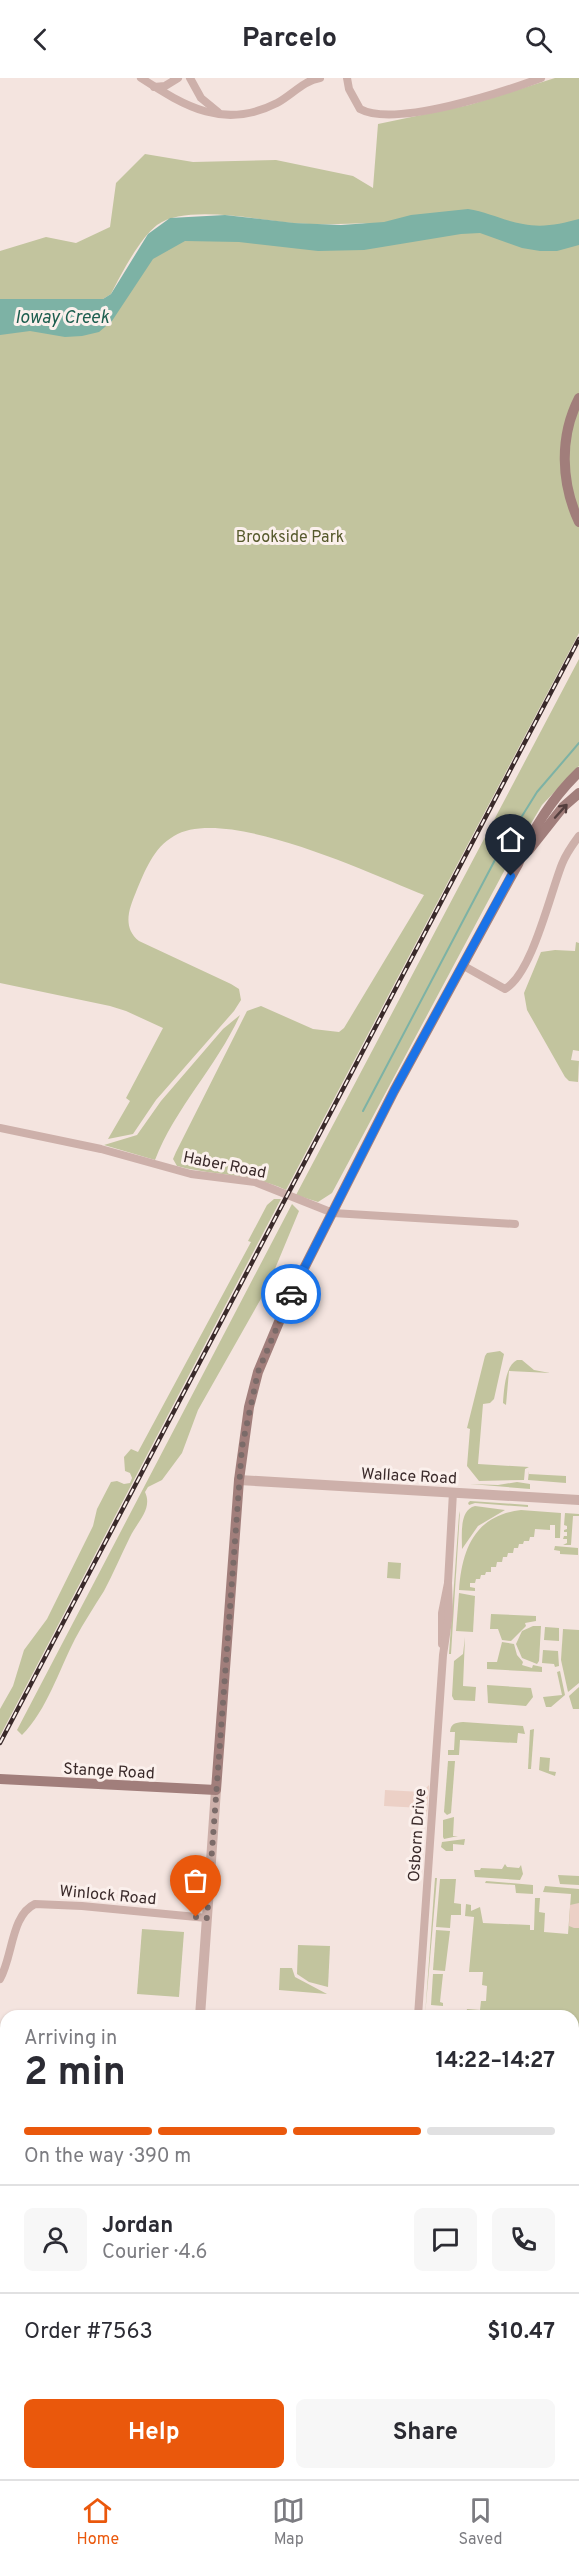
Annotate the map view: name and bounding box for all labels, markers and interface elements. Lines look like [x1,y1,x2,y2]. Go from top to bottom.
text: Parcelo [242,22,337,56]
icon: back [24,23,57,56]
icon: search [522,23,555,56]
water label: Ioway Creek [15,307,110,330]
park label: Brookside Park [236,528,344,548]
one-way arrow [554,804,568,819]
pin [485,814,536,876]
icon: home [494,823,527,856]
street label: Haber Road [181,1148,268,1184]
courier [261,1264,321,1324]
icon: car [275,1278,308,1311]
street label: Wallace Road [360,1464,457,1489]
street label: Stange Road [63,1760,155,1784]
street label: Osborn Drive [405,1788,431,1883]
pin [170,1855,221,1917]
icon: bag [179,1864,212,1897]
street label: Winlock Road [59,1882,157,1910]
text: Arriving in [24,2026,117,2052]
text: 14:22–14:27 [435,2048,555,2075]
text: 2 min [24,2050,126,2099]
text: On the way · 390 m [24,2144,191,2170]
button: person [24,2208,87,2271]
button: chat [414,2208,477,2271]
button: phone [492,2208,555,2271]
text: Jordan [102,2213,173,2240]
text: Courier · 4.6 [102,2240,207,2266]
text: Order #7563 [24,2319,153,2346]
text: $10.47 [487,2319,555,2346]
button: Help [24,2399,284,2468]
button: Share [296,2399,555,2468]
tab: Home [77,2494,119,2550]
tab: Map [272,2494,305,2550]
tab: Saved [458,2494,502,2550]

